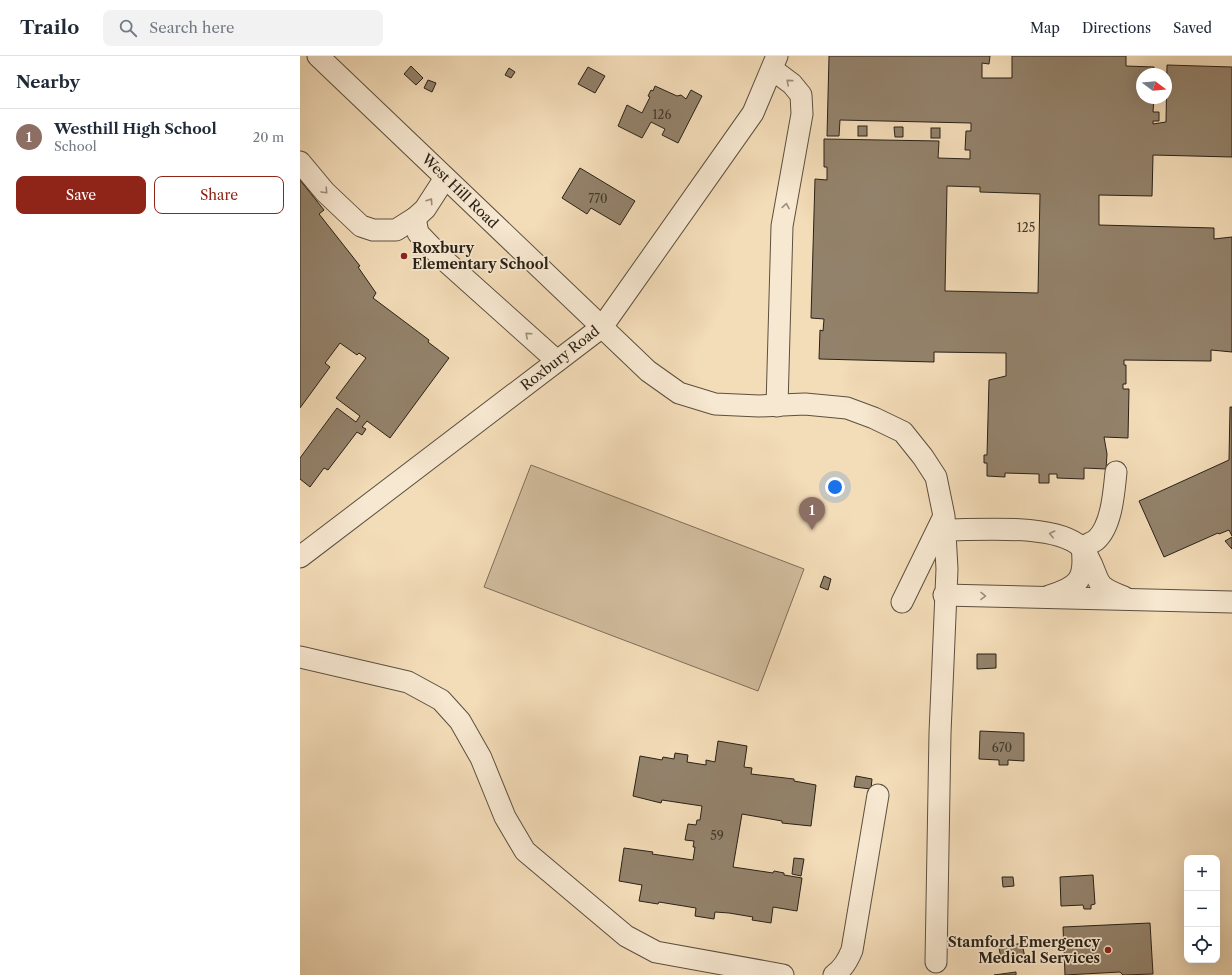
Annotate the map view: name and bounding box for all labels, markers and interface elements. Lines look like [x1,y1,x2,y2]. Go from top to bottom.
search box [103,10,383,46]
text: Trailo [20,16,79,39]
icon: search [117,17,139,39]
text: Search here [149,18,234,37]
text: Map [1030,19,1060,37]
text: Directions [1082,19,1151,37]
text: Saved [1173,19,1212,37]
north arrow [1136,68,1172,104]
text: Nearby [16,72,80,92]
one-way arrow [786,80,794,87]
house number: 126 [653,107,671,122]
text: Westhill High School [54,119,217,138]
text: 1 [26,129,32,145]
text: 20 m [253,129,284,145]
text: School [54,138,97,154]
street label: West Hill Road [417,149,502,232]
button: Save [16,176,146,214]
button: Share [154,176,284,214]
one-way arrow [321,187,328,194]
house number: 770 [588,191,608,206]
one-way arrow [425,198,433,205]
one-way arrow [781,203,790,209]
house number: 125 [1017,220,1035,235]
place label: Roxbury Elementary School [412,239,549,273]
marker: Roxbury Elementary School [399,251,409,261]
street label: Roxbury Road [517,321,603,394]
one-way arrow [525,332,533,339]
your location [825,477,845,497]
pin: 1 [799,497,825,530]
one-way arrow [1049,530,1056,538]
one-way arrow [980,592,986,600]
house number: 670 [992,740,1012,755]
house number: 59 [710,828,724,843]
map controls [1184,855,1220,963]
button: + [1184,855,1220,891]
button: − [1184,891,1220,927]
button: locate [1184,927,1220,963]
place label: Stamford Emergency Medical Services [948,933,1100,967]
marker: Stamford Emergency Medical Services [1103,945,1113,955]

